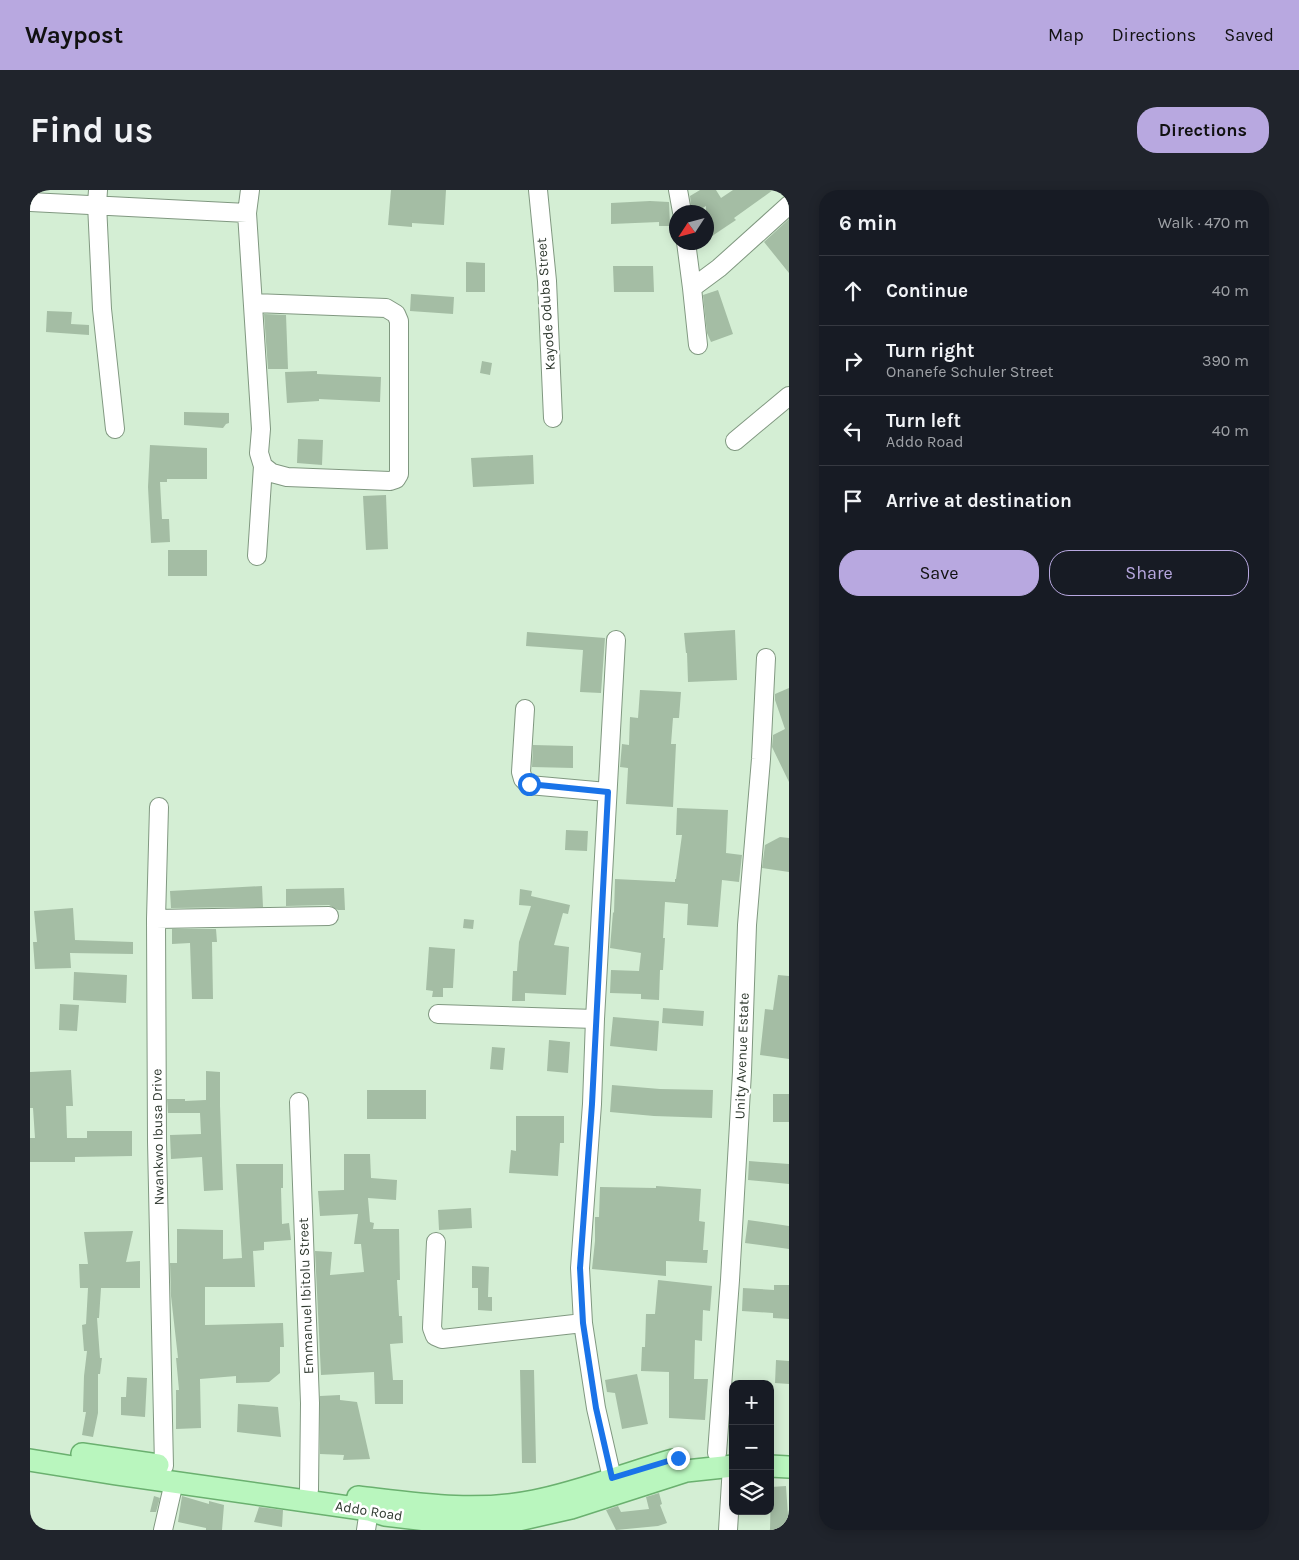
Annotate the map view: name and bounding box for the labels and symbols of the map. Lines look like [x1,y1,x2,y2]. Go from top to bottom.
north arrow [669,205,714,250]
street label: Kayode Oduba Street [533,237,559,371]
route start [518,773,541,796]
street label: Unity Avenue Estate [731,992,753,1120]
street label: Nwankwo Ibusa Drive [148,1069,168,1205]
street label: Emmanuel Ibitolu Street [295,1217,317,1375]
route end [667,1447,690,1470]
street label: Addo Road [334,1497,404,1525]

